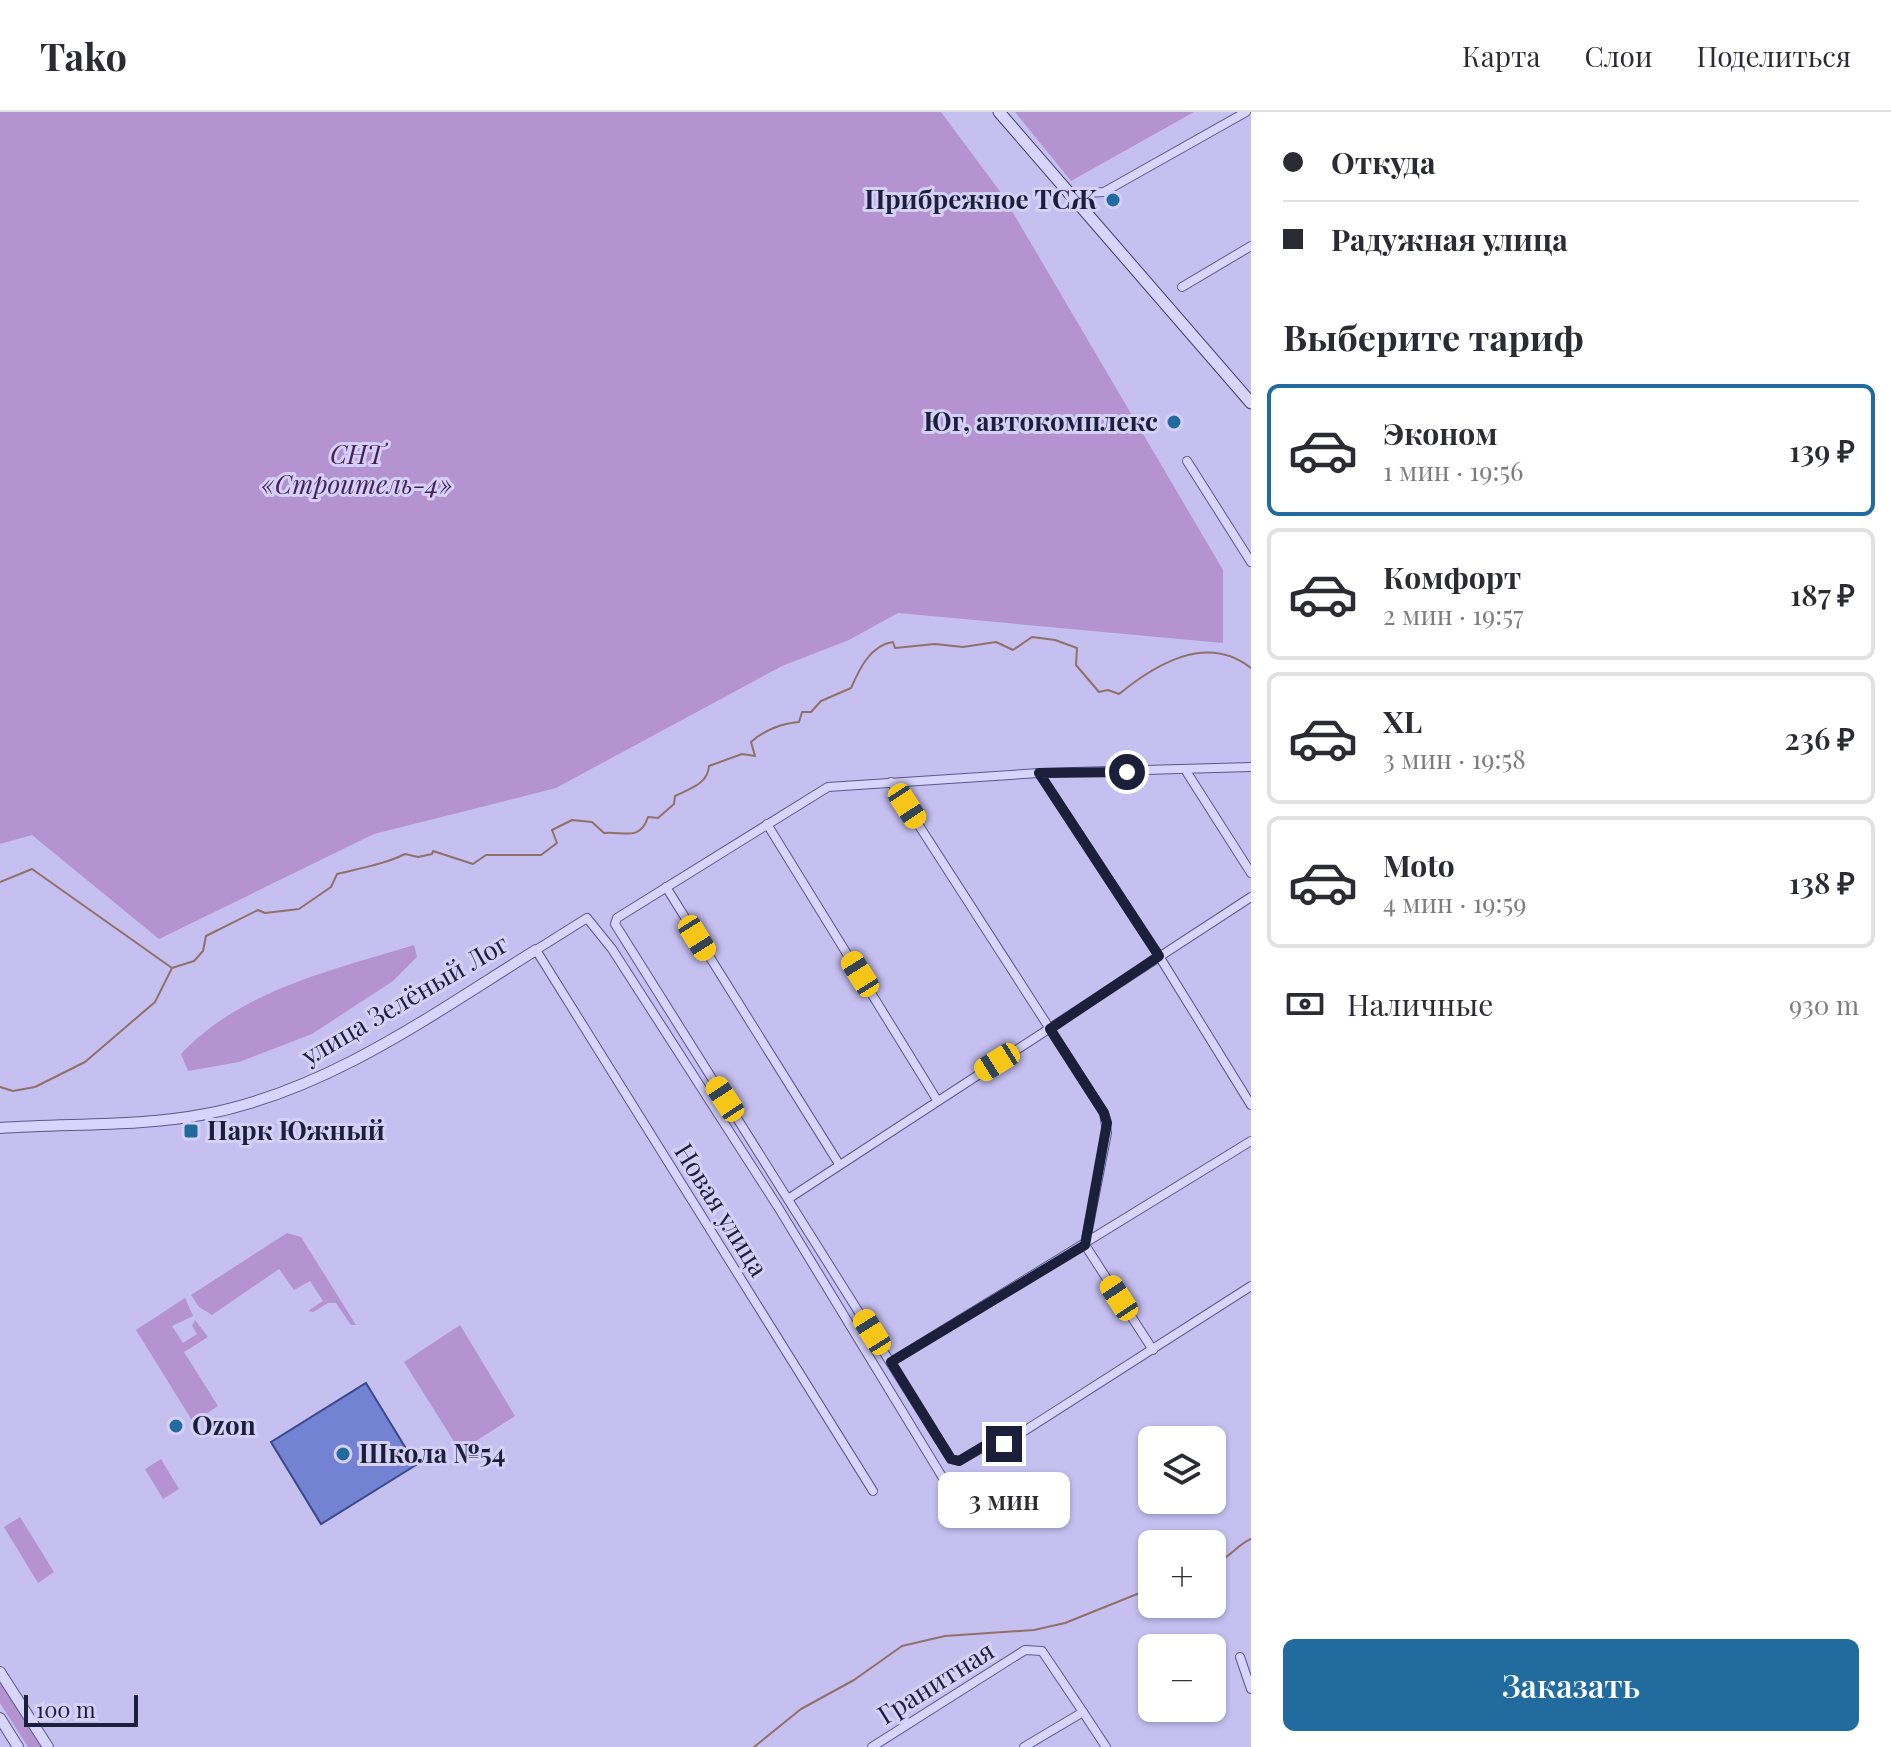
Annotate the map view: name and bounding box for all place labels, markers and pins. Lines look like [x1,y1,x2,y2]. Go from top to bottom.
place label: Прибрежное ТСЖ [865,181,1097,216]
marker: Прибрежное ТСЖ [1104,191,1122,209]
place label: Юг, автокомплекс [924,403,1158,438]
marker: Юг, автокомплекс [1165,413,1183,431]
place label: Парк Южный [207,1112,385,1147]
marker: Парк Южный [182,1122,200,1140]
place label: Ozon [192,1407,256,1442]
marker: Ozon [167,1417,185,1435]
place label: Школа №54 [359,1435,506,1470]
marker: Школа №54 [334,1445,352,1463]

